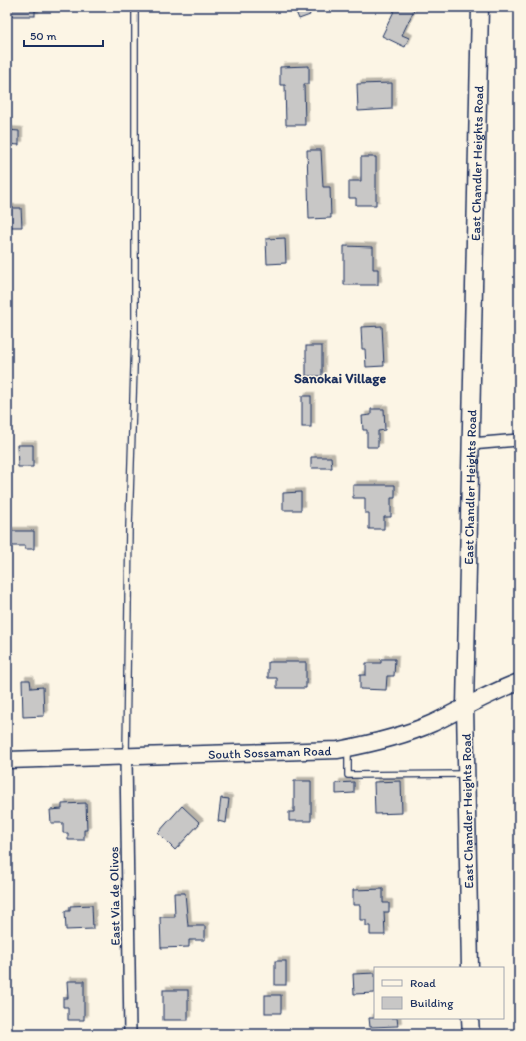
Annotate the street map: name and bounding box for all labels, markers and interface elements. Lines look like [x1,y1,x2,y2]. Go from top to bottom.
scale bar [24,22,103,48]
text: 50 m [30,29,56,43]
street label: East Chandler Heights Road [468,85,486,241]
district label: Sanokai Village [294,370,386,387]
street label: East Chandler Heights Road [461,409,479,565]
street label: East Chandler Heights Road [459,733,476,889]
street label: South Sossaman Road [208,743,332,762]
street label: East Via de Olivos [106,846,123,946]
legend [374,967,504,1019]
text: Road [410,976,436,990]
text: Building [410,996,454,1010]

